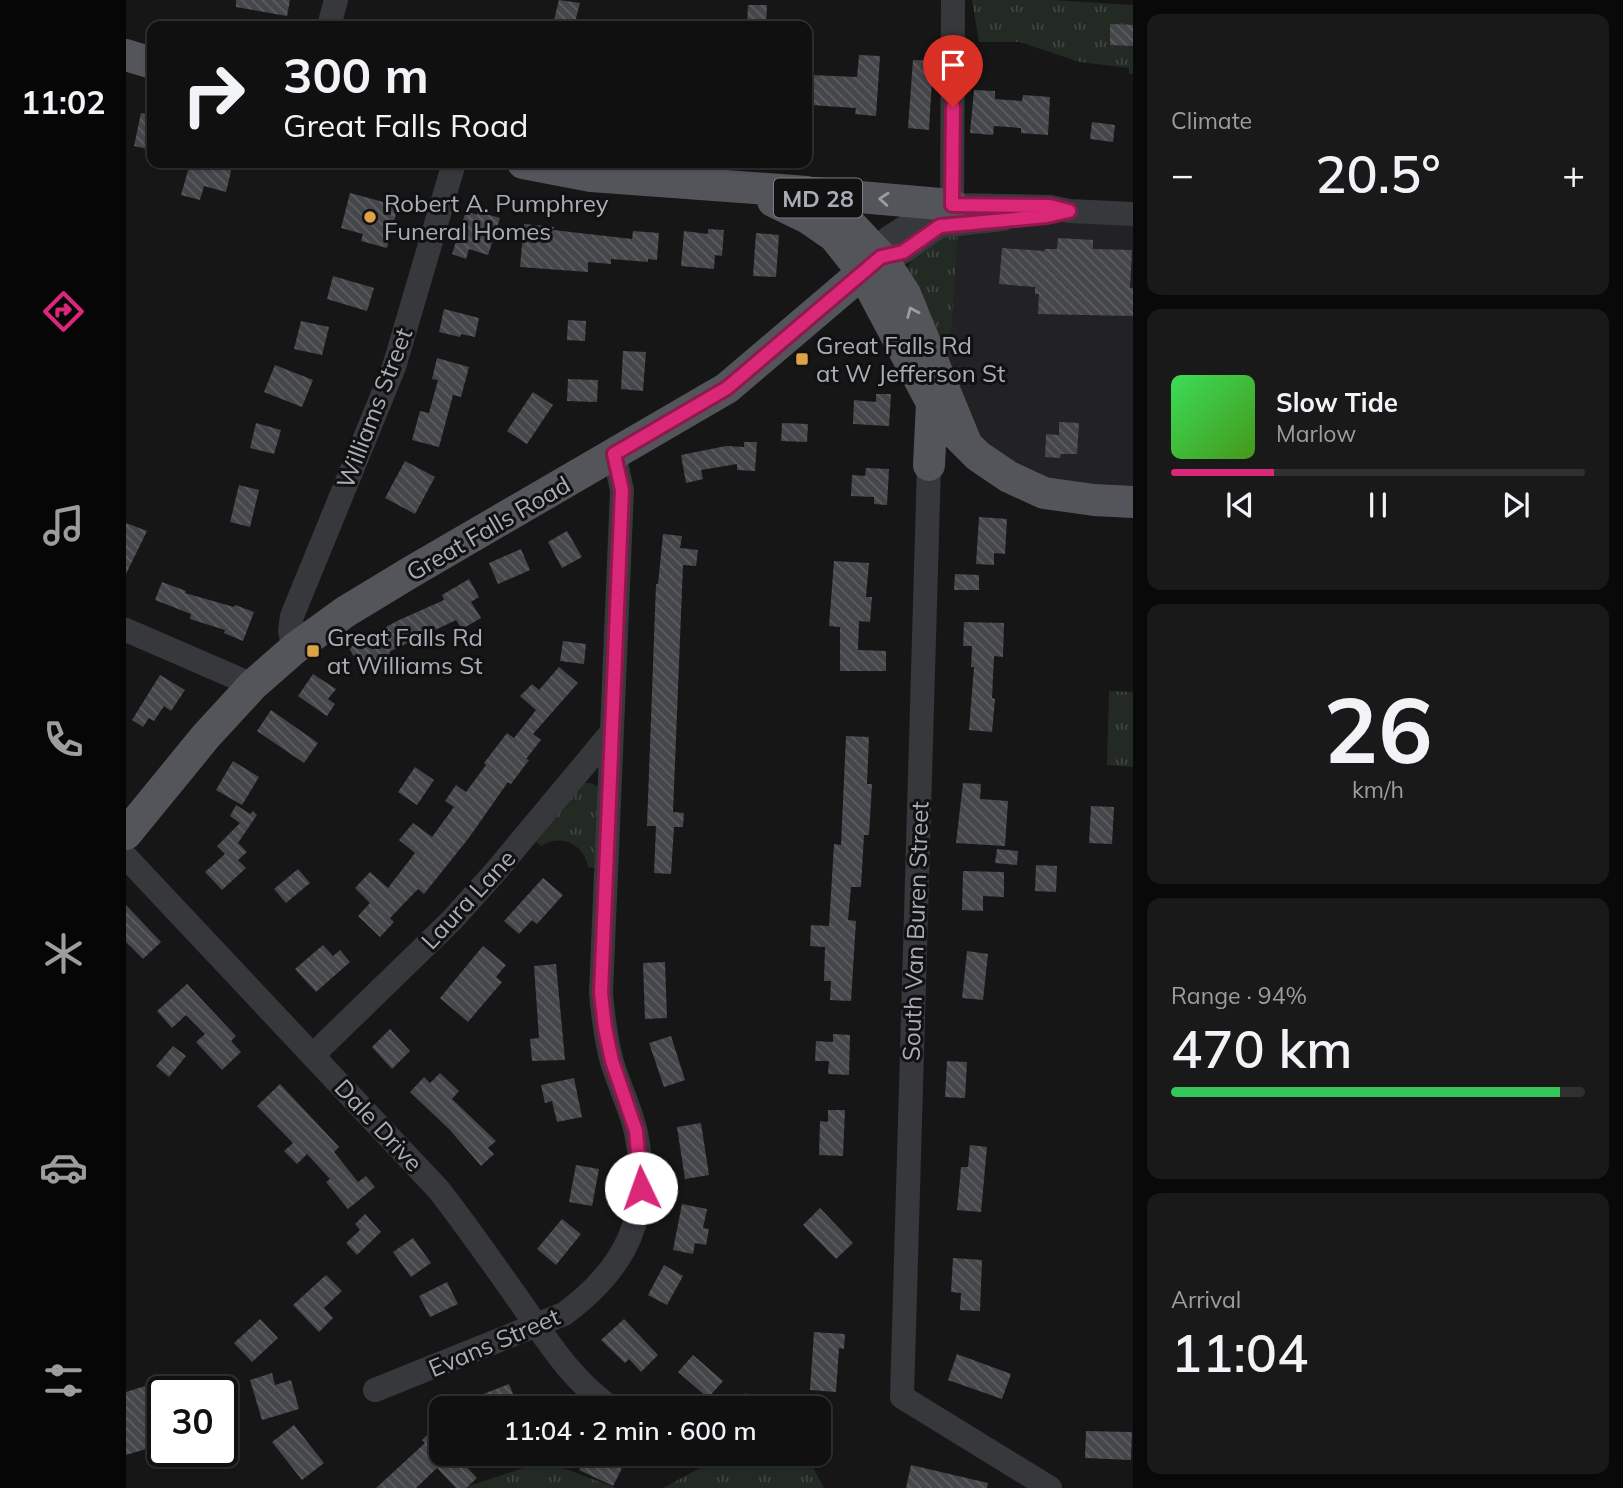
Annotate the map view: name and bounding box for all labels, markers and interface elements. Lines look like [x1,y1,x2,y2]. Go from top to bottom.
pin [923,35,983,107]
text: 300 m [283,44,429,105]
icon: arrive [934,46,972,84]
icon: right [168,49,259,140]
text: 11:02 [21,82,105,122]
text: Great Falls Road [283,105,528,145]
text: Climate [1171,106,1252,135]
text: 20.5° [1315,141,1441,206]
text: − [1171,150,1194,198]
text: + [1562,150,1585,198]
road number: MD 28 [774,178,862,218]
place label: Robert A. Pumphrey Funeral Homes [384,188,609,246]
one-way arrow [878,192,889,207]
marker: Robert A. Pumphrey Funeral Homes [362,209,378,225]
icon: directions [39,287,88,336]
one-way arrow [907,307,921,319]
street label: Williams Street [330,323,418,493]
place label: Great Falls Rd at W Jefferson St [816,330,1005,388]
marker: Great Falls Rd at W Jefferson St [794,351,810,367]
text: Slow Tide [1276,386,1398,419]
text: Marlow [1276,419,1356,448]
street label: Great Falls Road [401,469,575,587]
icon: previous [1221,486,1259,524]
icon: pause [1359,486,1397,524]
icon: next [1497,486,1535,524]
icon: music [39,501,88,550]
place label: Great Falls Rd at Williams St [327,622,483,680]
marker: Great Falls Rd at Williams St [305,643,321,659]
text: 26 [1323,672,1433,786]
icon: phone [39,715,88,764]
text: km/h [1352,775,1404,804]
street label: South Van Buren Street [895,801,935,1061]
street label: Laura Lane [414,843,522,955]
icon: climate [39,929,88,978]
text: Range · 94% [1171,981,1307,1010]
text: 470 km [1171,1016,1352,1081]
street label: Dale Drive [329,1073,429,1177]
icon: car [39,1143,88,1192]
position arrow [604,1151,678,1225]
text: Arrival [1171,1285,1241,1314]
street label: Evans Street [424,1301,564,1383]
text: 11:04 [1171,1320,1308,1385]
icon: filters [39,1356,88,1405]
speed limit sign: 30 [147,1376,238,1467]
text: 11:04 · 2 min · 600 m [503,1414,757,1447]

